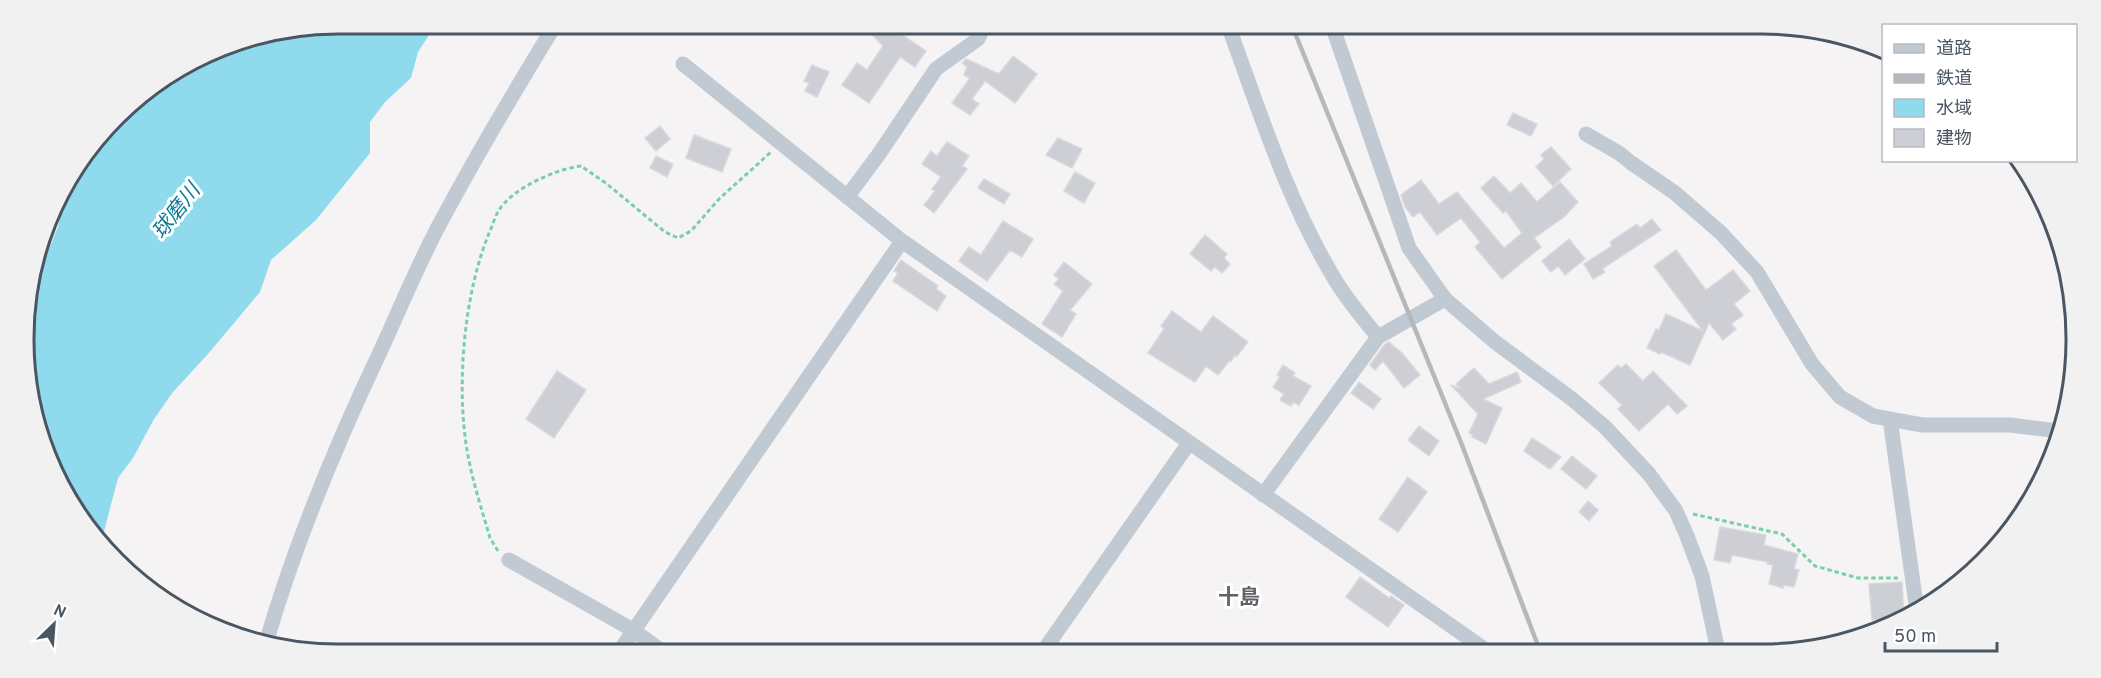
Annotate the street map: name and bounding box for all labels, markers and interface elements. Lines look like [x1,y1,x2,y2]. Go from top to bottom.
legend [1882,24,2077,162]
text: 道路 [1936,38,1972,61]
text: 鉄道 [1936,68,1972,91]
text: 水域 [1936,98,1972,121]
text: 建物 [1936,128,1972,151]
water label: 球磨川 [147,177,208,245]
district label: 十島 [1218,585,1260,612]
north arrow [24,594,84,654]
text: N [50,601,69,624]
scale bar [1885,615,1998,653]
text: 50 m [1894,626,1936,649]

